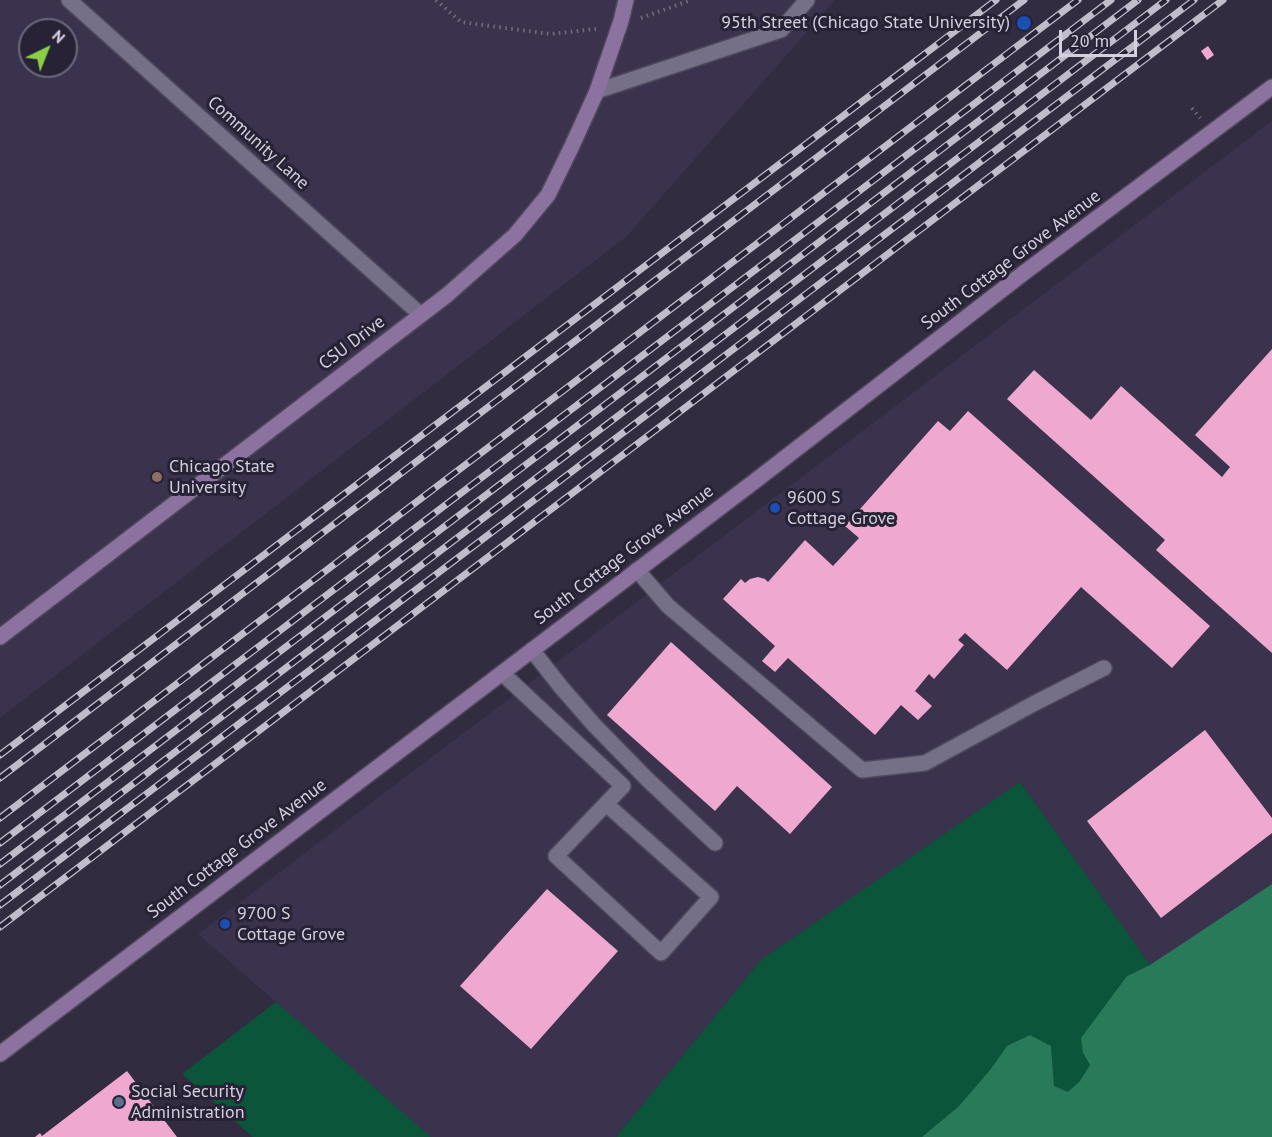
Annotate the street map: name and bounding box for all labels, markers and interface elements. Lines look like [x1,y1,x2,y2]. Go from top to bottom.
place label: 95th Street (Chicago State University) [721,12,1010,34]
marker: 95th Street (Chicago State University) [1015,14,1033,32]
north arrow [18,18,78,78]
scale bar [1062,18,1140,56]
text: N [48,25,70,47]
text: 20 m [1070,29,1109,52]
street label: Community Lane [203,92,313,194]
street label: South Cottage Grove Avenue [917,186,1105,334]
street label: CSU Drive [315,311,389,375]
place label: Chicago State University [169,456,275,498]
marker: Chicago State University [150,470,164,484]
street label: South Cottage Grove Avenue [530,481,718,629]
place label: 9600 S Cottage Grove [787,487,895,530]
marker: 9600 S Cottage Grove [768,501,782,515]
street label: South Cottage Grove Avenue [143,775,331,923]
place label: 9700 S Cottage Grove [237,903,345,946]
marker: 9700 S Cottage Grove [218,917,232,931]
place label: Social Security Administration [131,1081,244,1124]
marker: Social Security Administration [112,1095,126,1109]

